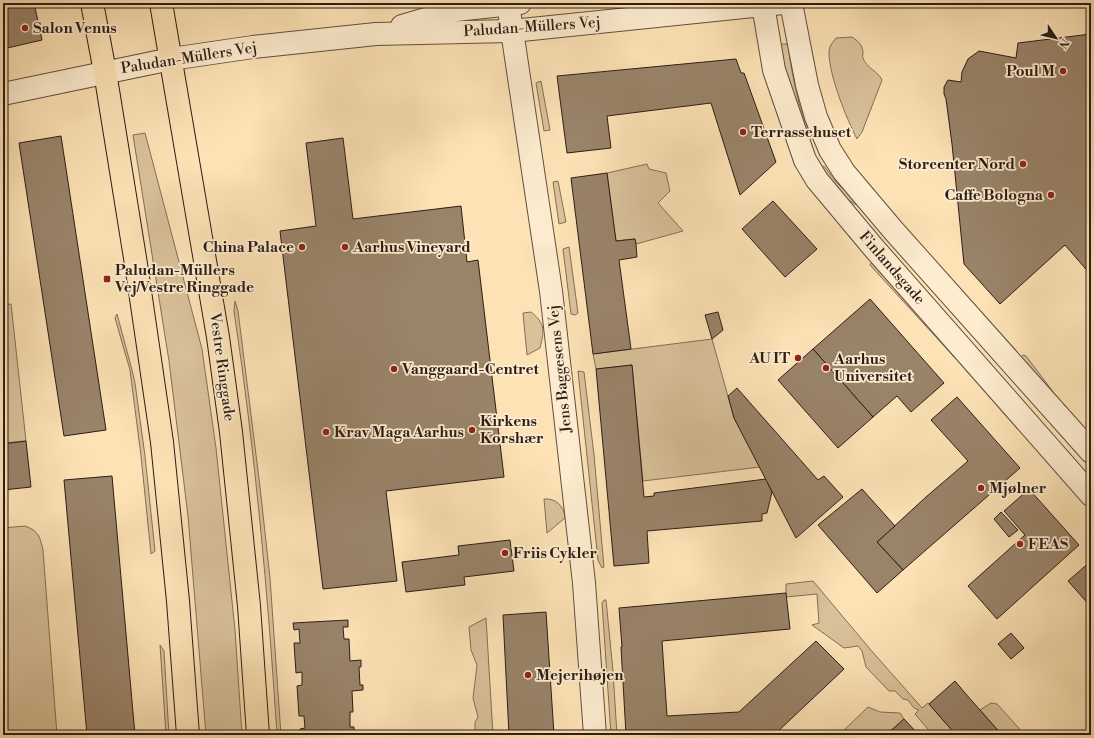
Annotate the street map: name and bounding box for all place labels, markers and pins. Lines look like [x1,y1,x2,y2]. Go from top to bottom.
place label: Salon Venus [33,19,117,38]
marker: Salon Venus [20,23,30,33]
place label: Poul M [1006,62,1055,81]
marker: Poul M [1058,66,1068,76]
place label: Terrassehuset [751,123,852,142]
marker: Terrassehuset [738,127,748,137]
place label: Storcenter Nord [899,155,1016,174]
marker: Storcenter Nord [1018,159,1028,169]
place label: Caffe Bologna [944,186,1044,205]
marker: Caffe Bologna [1046,190,1056,200]
place label: China Palace [203,238,294,257]
place label: Aarhus Vineyard [352,238,471,257]
marker: China Palace [297,242,307,252]
marker: Aarhus Vineyard [340,242,350,252]
place label: Paludan-Müllers Vej/Vestre Ringgade [114,261,254,297]
marker: Paludan-Müllers Vej/Vestre Ringgade [102,274,112,284]
place label: AU IT [748,349,790,368]
place label: Aarhus Universitet [833,350,913,386]
marker: AU IT [793,353,803,363]
place label: Vanggaard-Centret [401,360,540,379]
marker: Aarhus Universitet [821,363,831,373]
marker: Vanggaard-Centret [389,364,399,374]
place label: Kirkens Korshær [480,412,544,448]
place label: Krav Maga Aarhus [334,423,464,442]
marker: Kirkens Korshær [467,425,477,435]
marker: Krav Maga Aarhus [321,427,331,437]
place label: Mjølner [989,479,1047,498]
marker: Mjølner [976,483,986,493]
place label: FEAS [1028,535,1069,554]
marker: FEAS [1015,539,1025,549]
place label: Friis Cykler [513,544,597,563]
marker: Friis Cykler [500,548,510,558]
place label: Mejerihøjen [536,666,624,685]
marker: Mejerihøjen [523,670,533,680]

